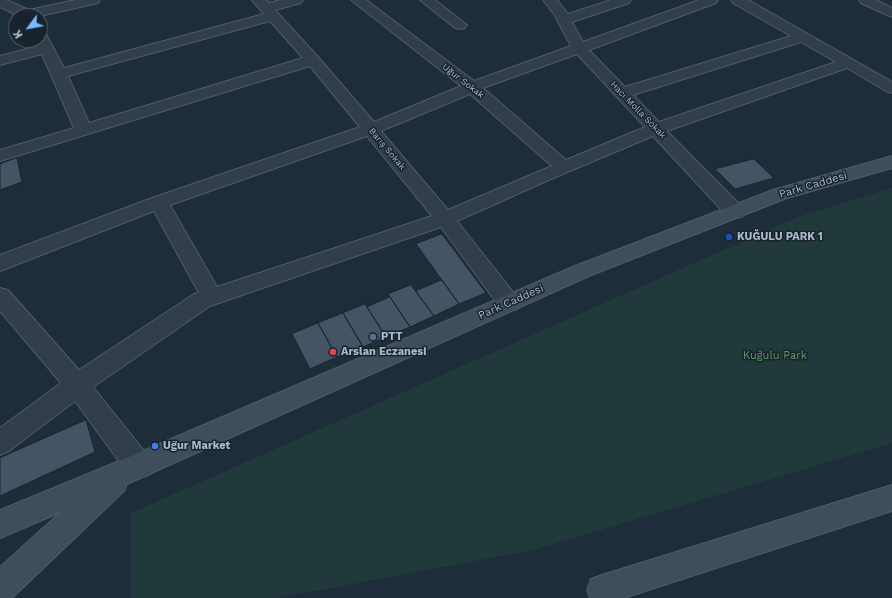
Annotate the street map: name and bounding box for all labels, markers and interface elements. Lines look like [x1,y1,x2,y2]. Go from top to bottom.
north arrow [8,8,48,48]
text: K [11,27,26,41]
street label: Uğur Sokak [440,61,486,101]
street label: Hacı Molla Sokak [608,79,668,141]
street label: Barış Sokak [366,126,408,172]
street label: Park Caddesi [778,169,848,201]
place label: KUĞULU PARK 1 [737,230,823,244]
marker: KUĞULU PARK 1 [724,232,734,242]
street label: Park Caddesi [476,282,546,322]
place label: PTT [381,330,403,344]
marker: PTT [368,332,378,342]
place label: Arslan Eczanesi [341,345,426,359]
marker: Arslan Eczanesi [328,347,338,357]
park label: Kuğulu Park [743,349,807,363]
place label: Uğur Market [163,439,230,453]
marker: Uğur Market [150,441,160,451]

